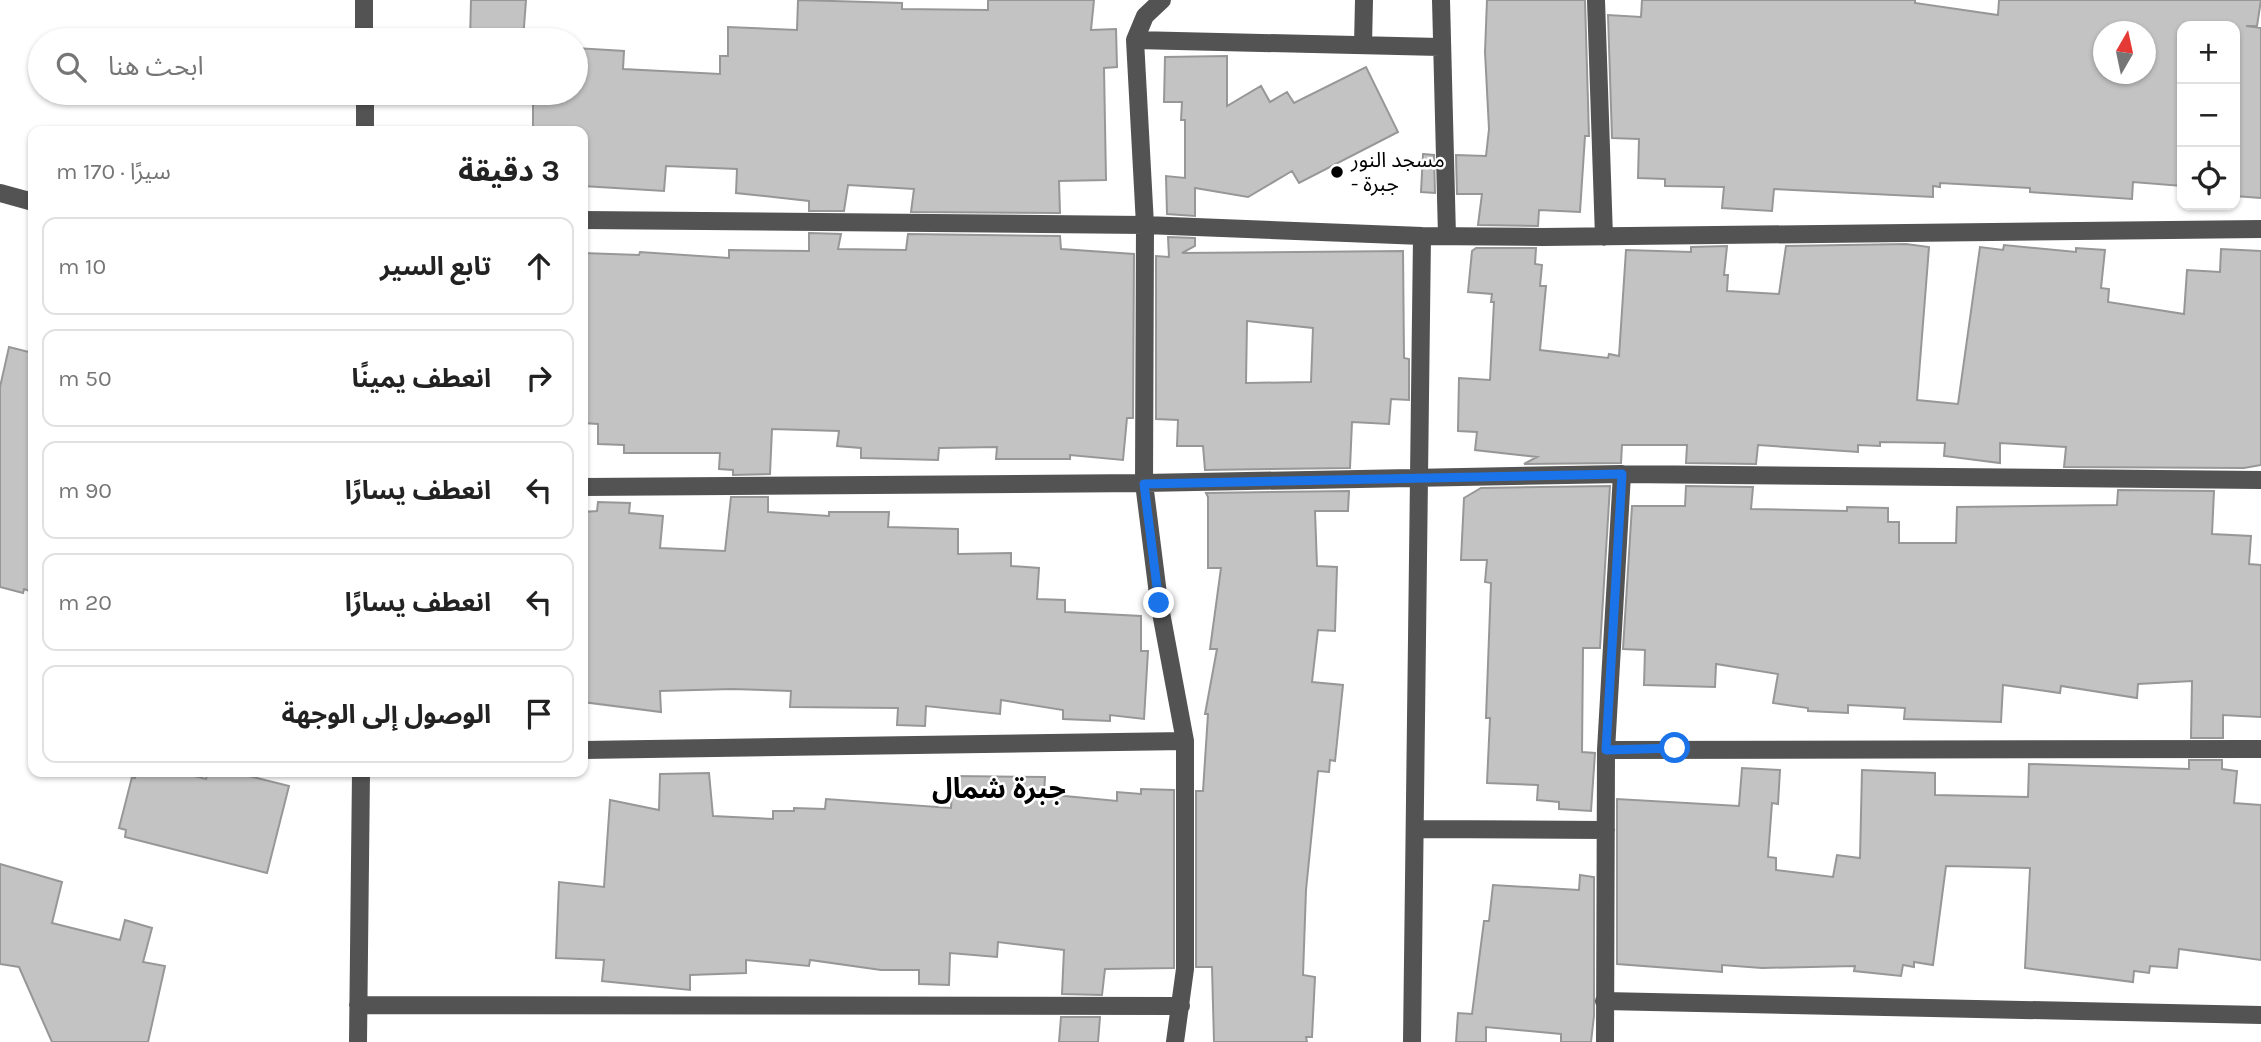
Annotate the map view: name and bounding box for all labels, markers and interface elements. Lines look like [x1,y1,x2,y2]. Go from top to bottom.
north arrow [2093,21,2156,84]
map controls [2177,21,2240,210]
button: + [2177,21,2240,84]
search box [28,28,588,105]
icon: search [52,48,90,86]
text: ابحث هنا [108,51,204,82]
button: − [2177,84,2240,147]
button: locate [2177,147,2240,210]
place label: مسجد النور - جبرة [1350,148,1445,196]
text: 3 دقيقة [458,153,560,189]
text: سيرًا · 170 m [56,158,171,185]
marker: مسجد النور - جبرة [1329,164,1345,180]
icon: ahead [520,247,558,285]
text: تابع السير [380,251,491,282]
text: 10 m [58,253,106,280]
icon: right [520,359,558,397]
text: انعطف يمينًا [351,363,491,394]
text: 50 m [58,365,112,392]
icon: left [520,471,558,509]
text: انعطف يسارًا [345,475,491,506]
text: 90 m [58,477,112,504]
icon: left [520,583,558,621]
text: انعطف يسارًا [345,587,491,618]
route end [1143,587,1174,618]
text: 20 m [58,589,112,616]
icon: arrive [520,695,558,733]
text: الوصول إلى الوجهة [282,699,491,730]
route start [1659,732,1690,763]
district label: جبرة شمال [932,772,1066,805]

